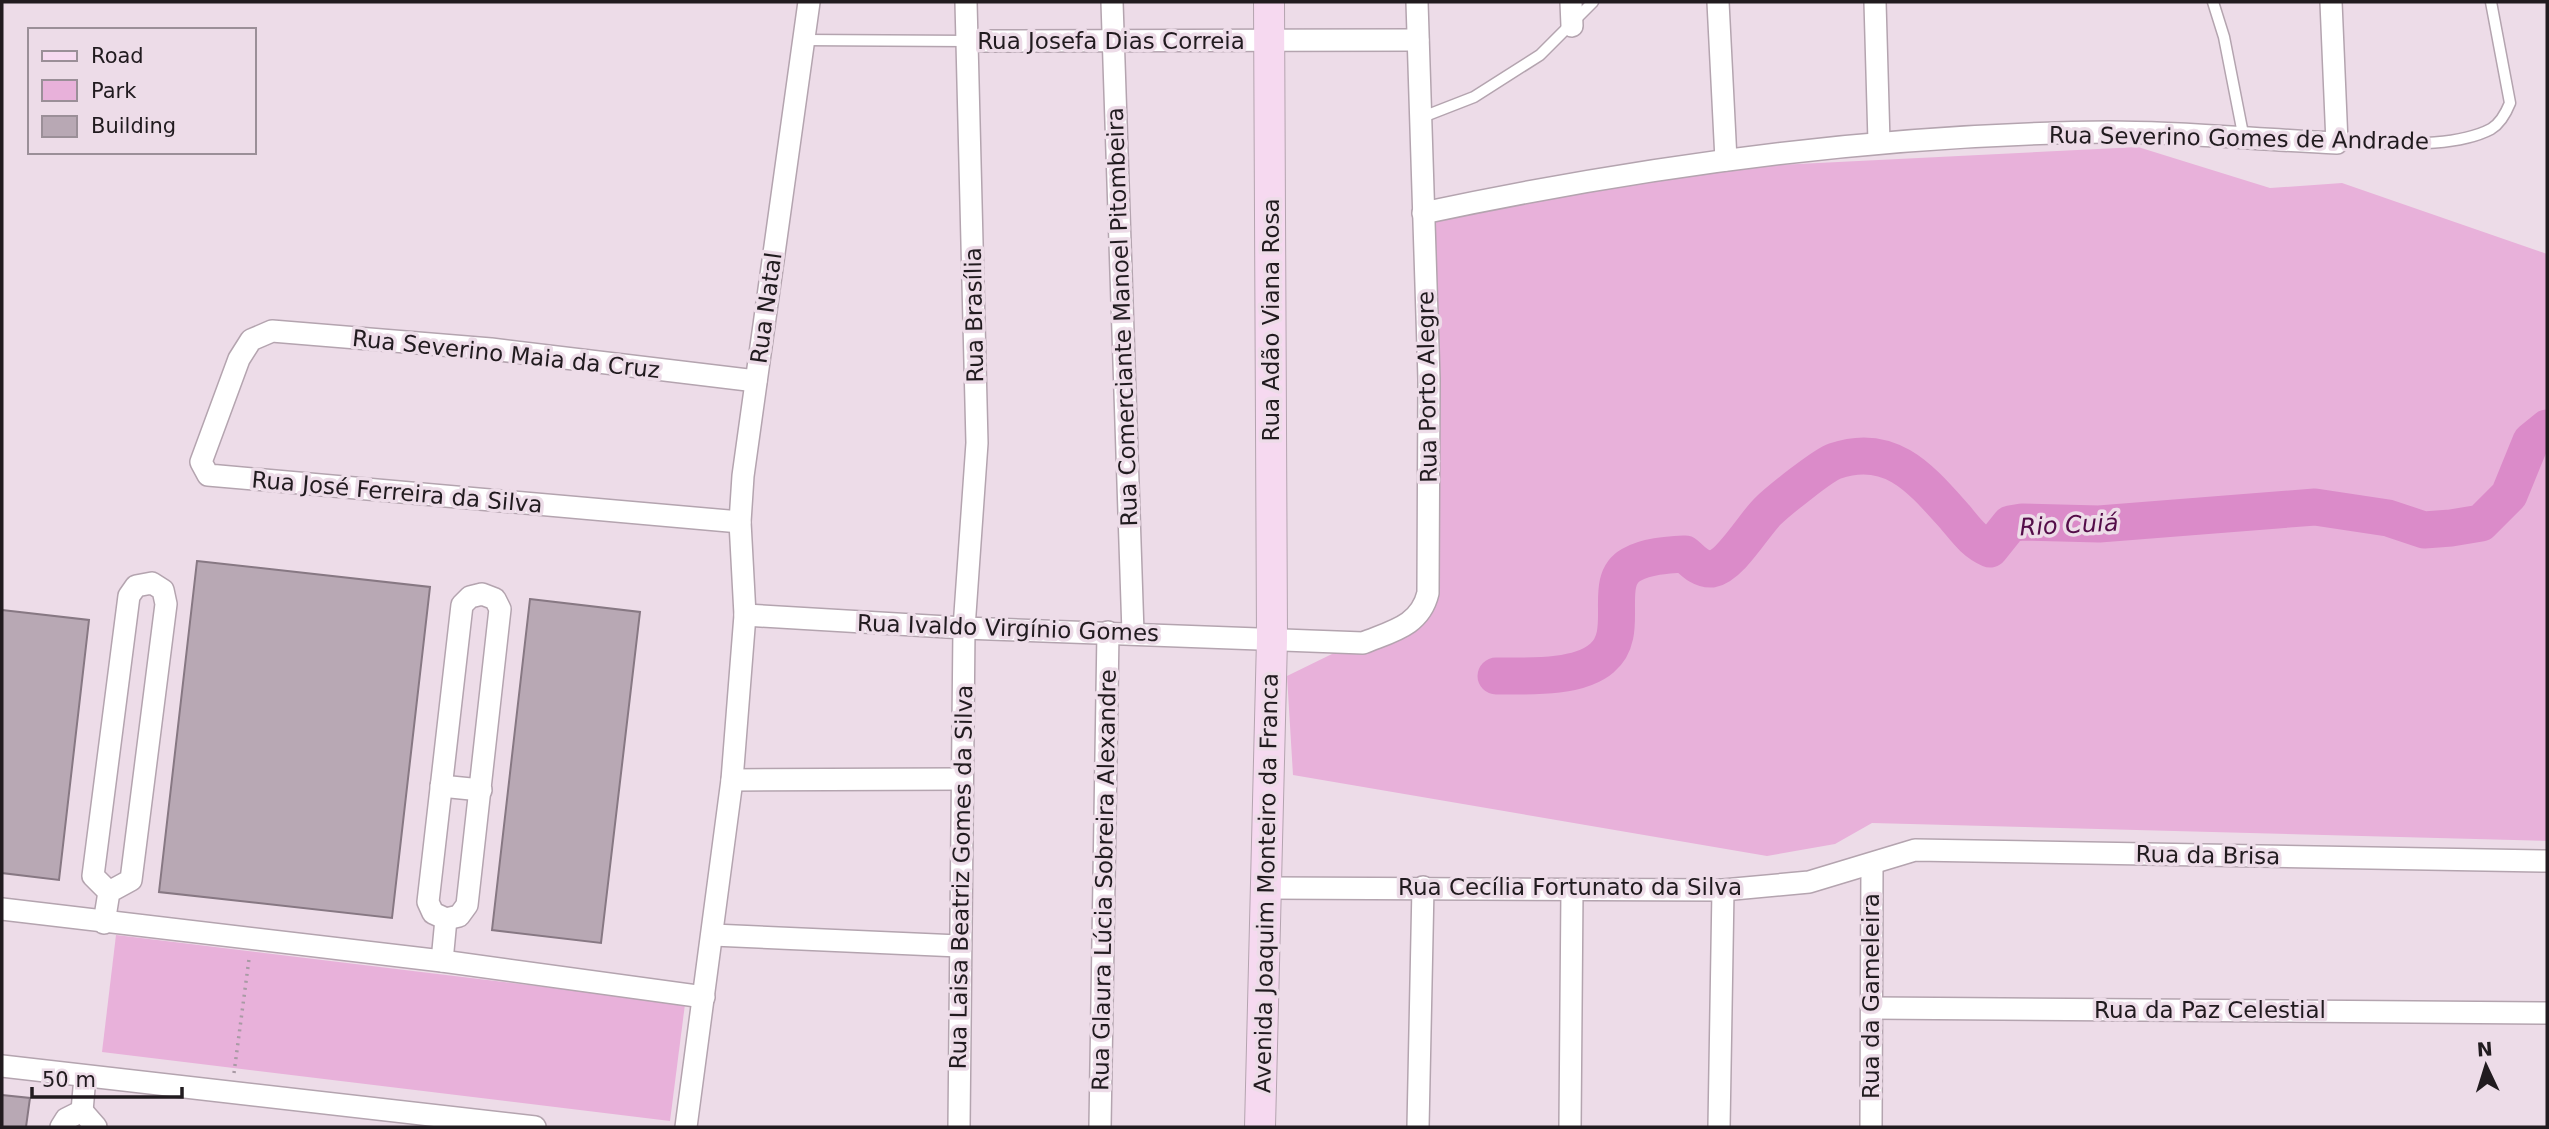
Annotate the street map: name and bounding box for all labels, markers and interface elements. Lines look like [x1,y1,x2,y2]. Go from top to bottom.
legend [28,28,256,154]
street label: Rua Josefa Dias Correia [977,28,1245,54]
text: Road [91,44,144,68]
text: Park [91,79,137,103]
street label: Rua Comerciante Manoel Pitombeira [1102,107,1142,527]
text: Building [91,114,176,138]
street label: Rua Severino Gomes de Andrade [2049,122,2429,154]
street label: Rua Adão Viana Rosa [1258,198,1284,442]
street label: Rua Brasília [960,247,988,383]
street label: Rua Natal [745,251,787,365]
street label: Rua Porto Alegre [1412,291,1442,483]
street label: Rua Severino Maia da Cruz [351,325,661,383]
street label: Rua José Ferreira da Silva [250,466,544,518]
water label: Rio Cuiá [2019,508,2119,542]
street label: Rua Ivaldo Virgínio Gomes [857,610,1159,646]
street label: Rua Glaura Lúcia Sobreira Alexandre [1087,669,1121,1091]
street label: Avenida Joaquim Monteiro da Franca [1249,673,1283,1093]
street label: Rua Laisa Beatriz Gomes da Silva [945,684,977,1070]
street label: Rua da Brisa [2135,841,2281,869]
street label: Rua Cecília Fortunato da Silva [1398,874,1742,900]
street label: Rua da Gameleira [1858,893,1884,1099]
street label: Rua da Paz Celestial [2094,997,2326,1023]
north arrow [2451,1031,2521,1101]
text: N [2476,1038,2494,1061]
scale bar [32,1056,182,1100]
text: 50 m [42,1068,96,1092]

